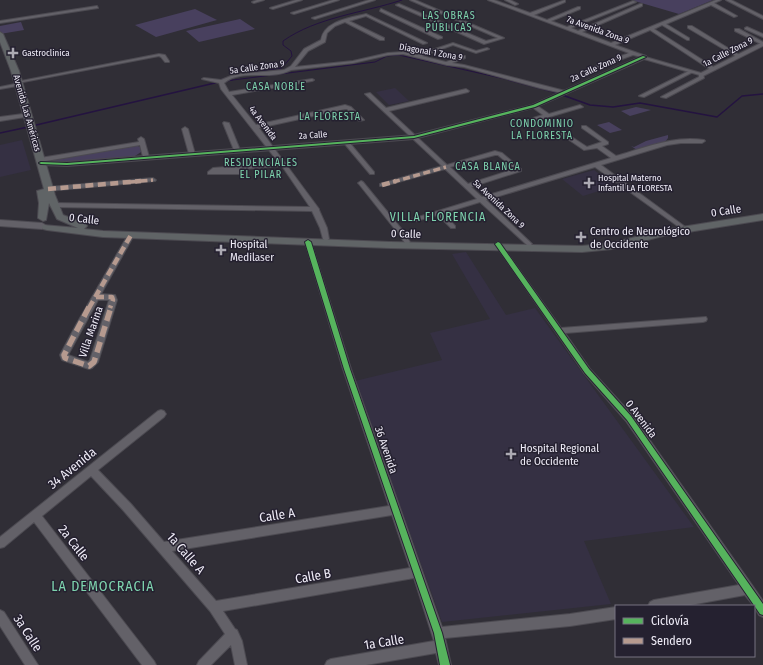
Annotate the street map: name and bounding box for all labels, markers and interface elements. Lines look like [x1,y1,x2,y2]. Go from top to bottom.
district label: LAS OBRAS PÚBLICAS [422,10,476,34]
street label: 7a Avenida Zona 9 [565,14,631,46]
street label: 1a Calle Zona 9 [701,35,755,69]
street label: Diagonal 1 Zona 9 [398,41,464,63]
marker: Gastroclinica [7,47,19,59]
place label: Gastroclinica [22,48,70,58]
street label: 2a Calle Zona 9 [569,52,623,84]
street label: 5a Calle Zona 9 [229,58,285,76]
street label: Avenida Las Américas [11,74,43,153]
district label: CASA NOBLE [246,81,306,93]
street label: 4a Avenida [247,104,279,143]
district label: LA FLORESTA [299,111,361,123]
district label: CONDOMINIO LA FLORESTA [510,118,574,142]
street label: 2a Calle [298,129,328,141]
district label: RESIDENCIALES EL PILAR [224,157,298,181]
district label: CASA BLANCA [455,161,521,173]
place label: Hospital Materno Infantil LA FLORESTA [598,173,673,193]
marker: Hospital Materno Infantil LA FLORESTA [583,177,595,189]
street label: 5a Avenida Zona 9 [471,178,527,230]
street label: 0 Calle [710,202,742,220]
district label: VILLA FLORENCIA [390,210,486,224]
street label: 0 Calle [68,211,100,227]
place label: Centro de Neurológico de Occidente [590,225,690,251]
street label: 0 Calle [391,227,421,241]
marker: Centro de Neurológico de Occidente [575,231,587,243]
place label: Hospital Medilaser [230,238,274,264]
marker: Hospital Medilaser [215,244,227,256]
street label: Villa Marina [76,305,106,359]
street label: 0 Avenida [622,397,660,441]
street label: 36 Avenida [372,425,400,475]
place label: Hospital Regional de Occidente [520,442,599,468]
street label: 34 Avenida [45,444,99,492]
marker: Hospital Regional de Occidente [505,448,517,460]
street label: Calle A [258,505,296,525]
street label: 2a Calle [55,522,93,564]
street label: 1a Calle A [164,529,208,577]
street label: Calle B [294,565,332,587]
district label: LA DEMOCRACIA [51,578,155,595]
legend [615,605,755,657]
street label: 3a Calle [10,612,46,654]
text: Ciclovía [651,614,689,628]
street label: 1a Calle [363,631,405,653]
text: Sendero [651,634,692,648]

